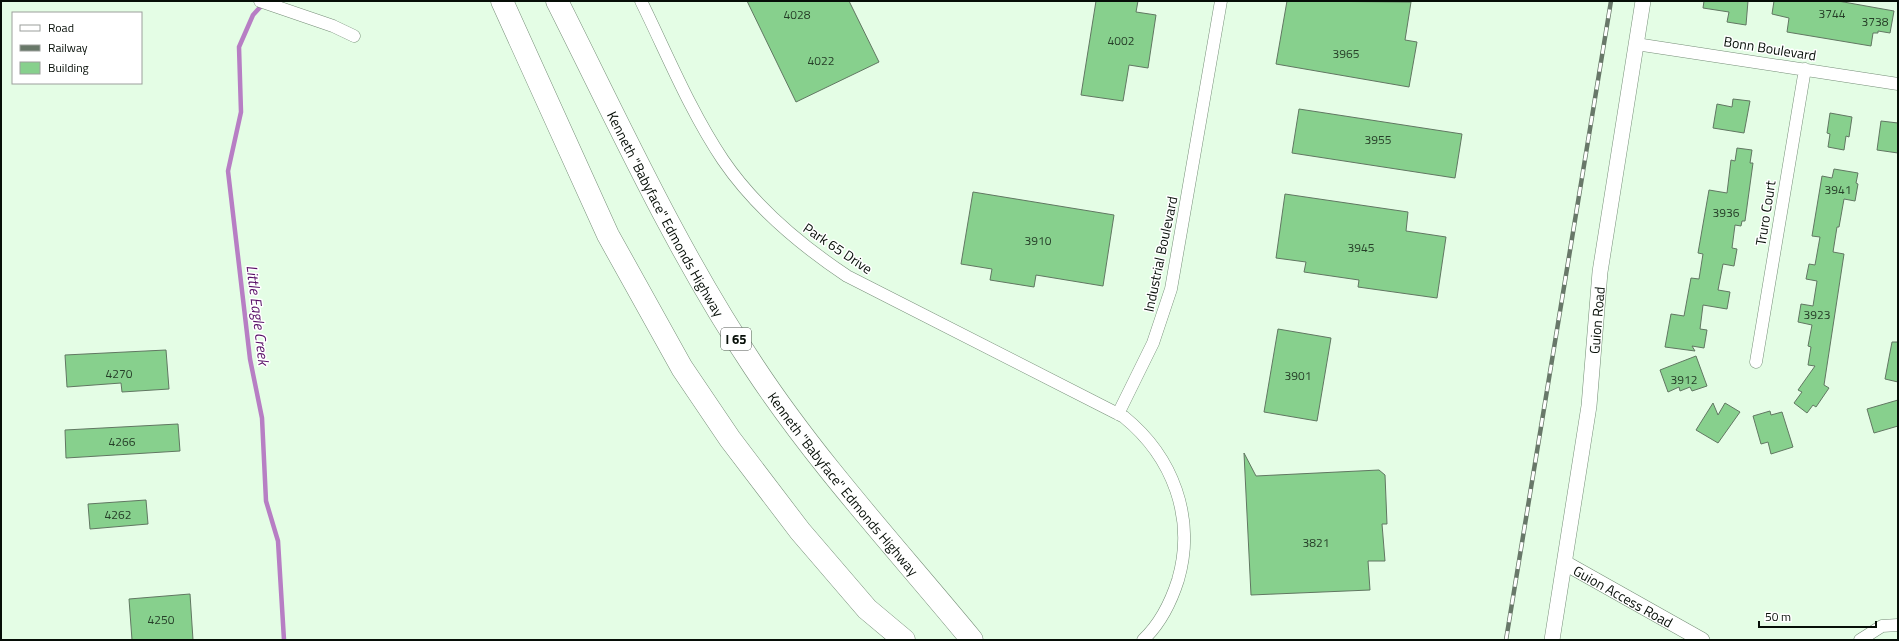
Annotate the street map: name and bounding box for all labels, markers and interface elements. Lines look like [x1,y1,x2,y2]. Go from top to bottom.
house number: 3744 [1819,4,1846,23]
house number: 4028 [784,5,811,24]
legend [12,12,142,84]
house number: 3738 [1862,12,1889,31]
text: Road [48,18,74,37]
street label: Bonn Boulevard [1722,30,1818,66]
house number: 4002 [1108,31,1134,50]
text: Railway [48,38,88,57]
house number: 3965 [1333,44,1360,63]
house number: 4022 [808,51,834,70]
text: Building [48,58,89,77]
street label: Kenneth "Babyface" Edmonds Highway [603,107,730,321]
house number: 3955 [1365,130,1392,149]
street label: Truro Court [1749,179,1781,247]
house number: 3941 [1825,180,1851,199]
street label: Industrial Boulevard [1137,194,1183,314]
house number: 3936 [1713,203,1740,222]
street label: Park 65 Drive [799,217,877,279]
house number: 3910 [1025,231,1052,250]
house number: 3945 [1348,238,1375,257]
water label: Little Eagle Creek [240,264,276,369]
street label: Guion Road [1583,286,1609,355]
house number: 3923 [1804,305,1830,324]
road number: I 65 [721,328,751,350]
house number: 4270 [106,364,133,383]
house number: 3901 [1285,366,1311,385]
house number: 3912 [1671,370,1697,389]
street label: Kenneth "Babyface" Edmonds Highway [763,387,924,580]
house number: 4266 [109,432,136,451]
house number: 4262 [105,505,131,524]
house number: 3821 [1303,533,1329,552]
street label: Guion Access Road [1570,559,1677,632]
scale bar [1759,603,1876,629]
text: 50 m [1765,607,1791,626]
house number: 4250 [148,610,175,629]

